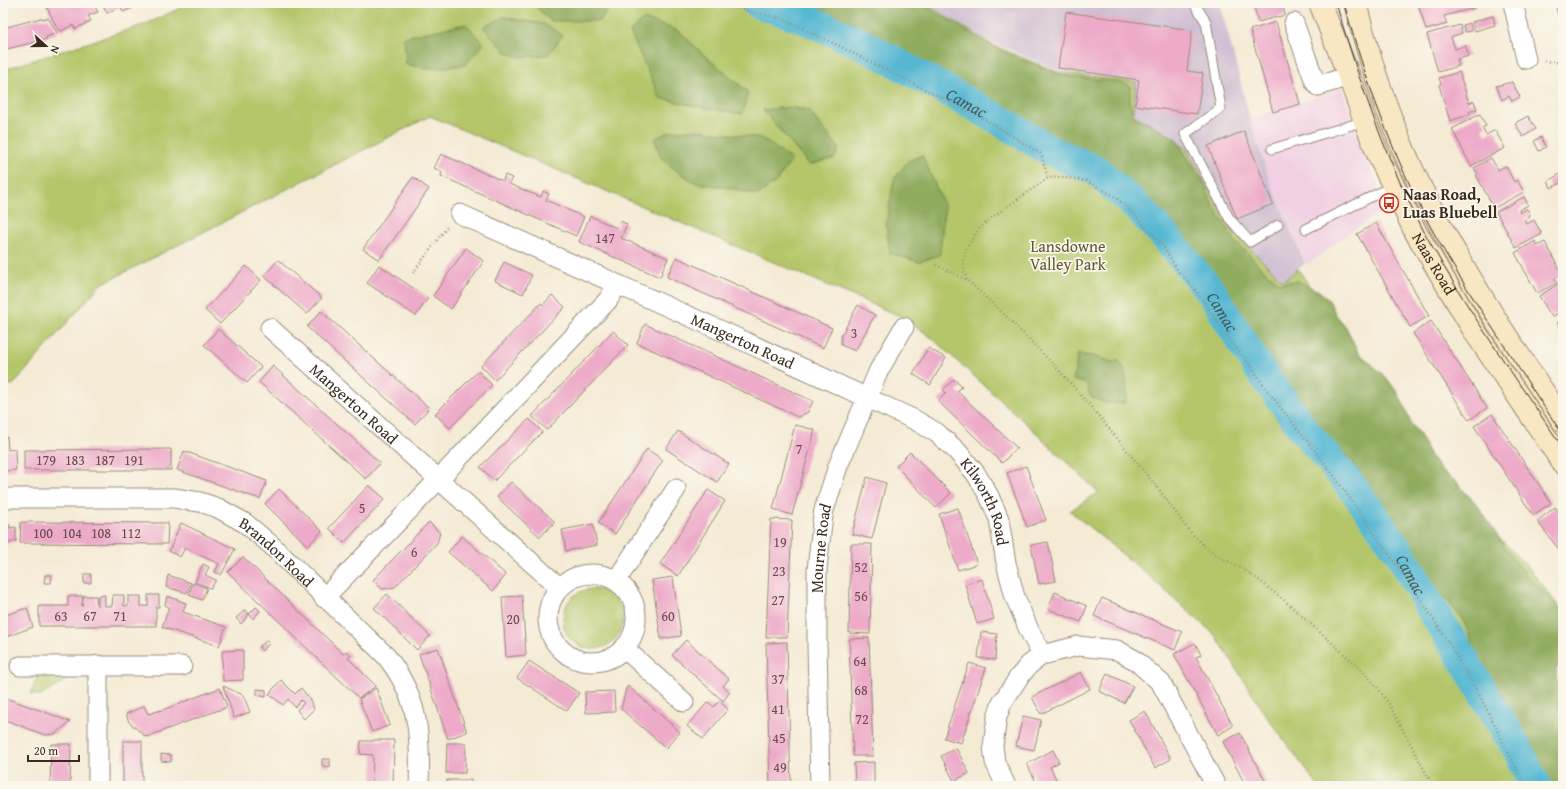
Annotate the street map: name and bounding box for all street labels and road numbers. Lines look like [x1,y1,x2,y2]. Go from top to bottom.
street label: Naas Road [1406,228,1462,300]
street label: Mangerton Road [687,307,799,375]
street label: Mangerton Road [305,357,404,450]
street label: Kilworth Road [955,452,1015,548]
street label: Mourne Road [805,500,838,593]
street label: Brandon Road [235,510,320,593]

